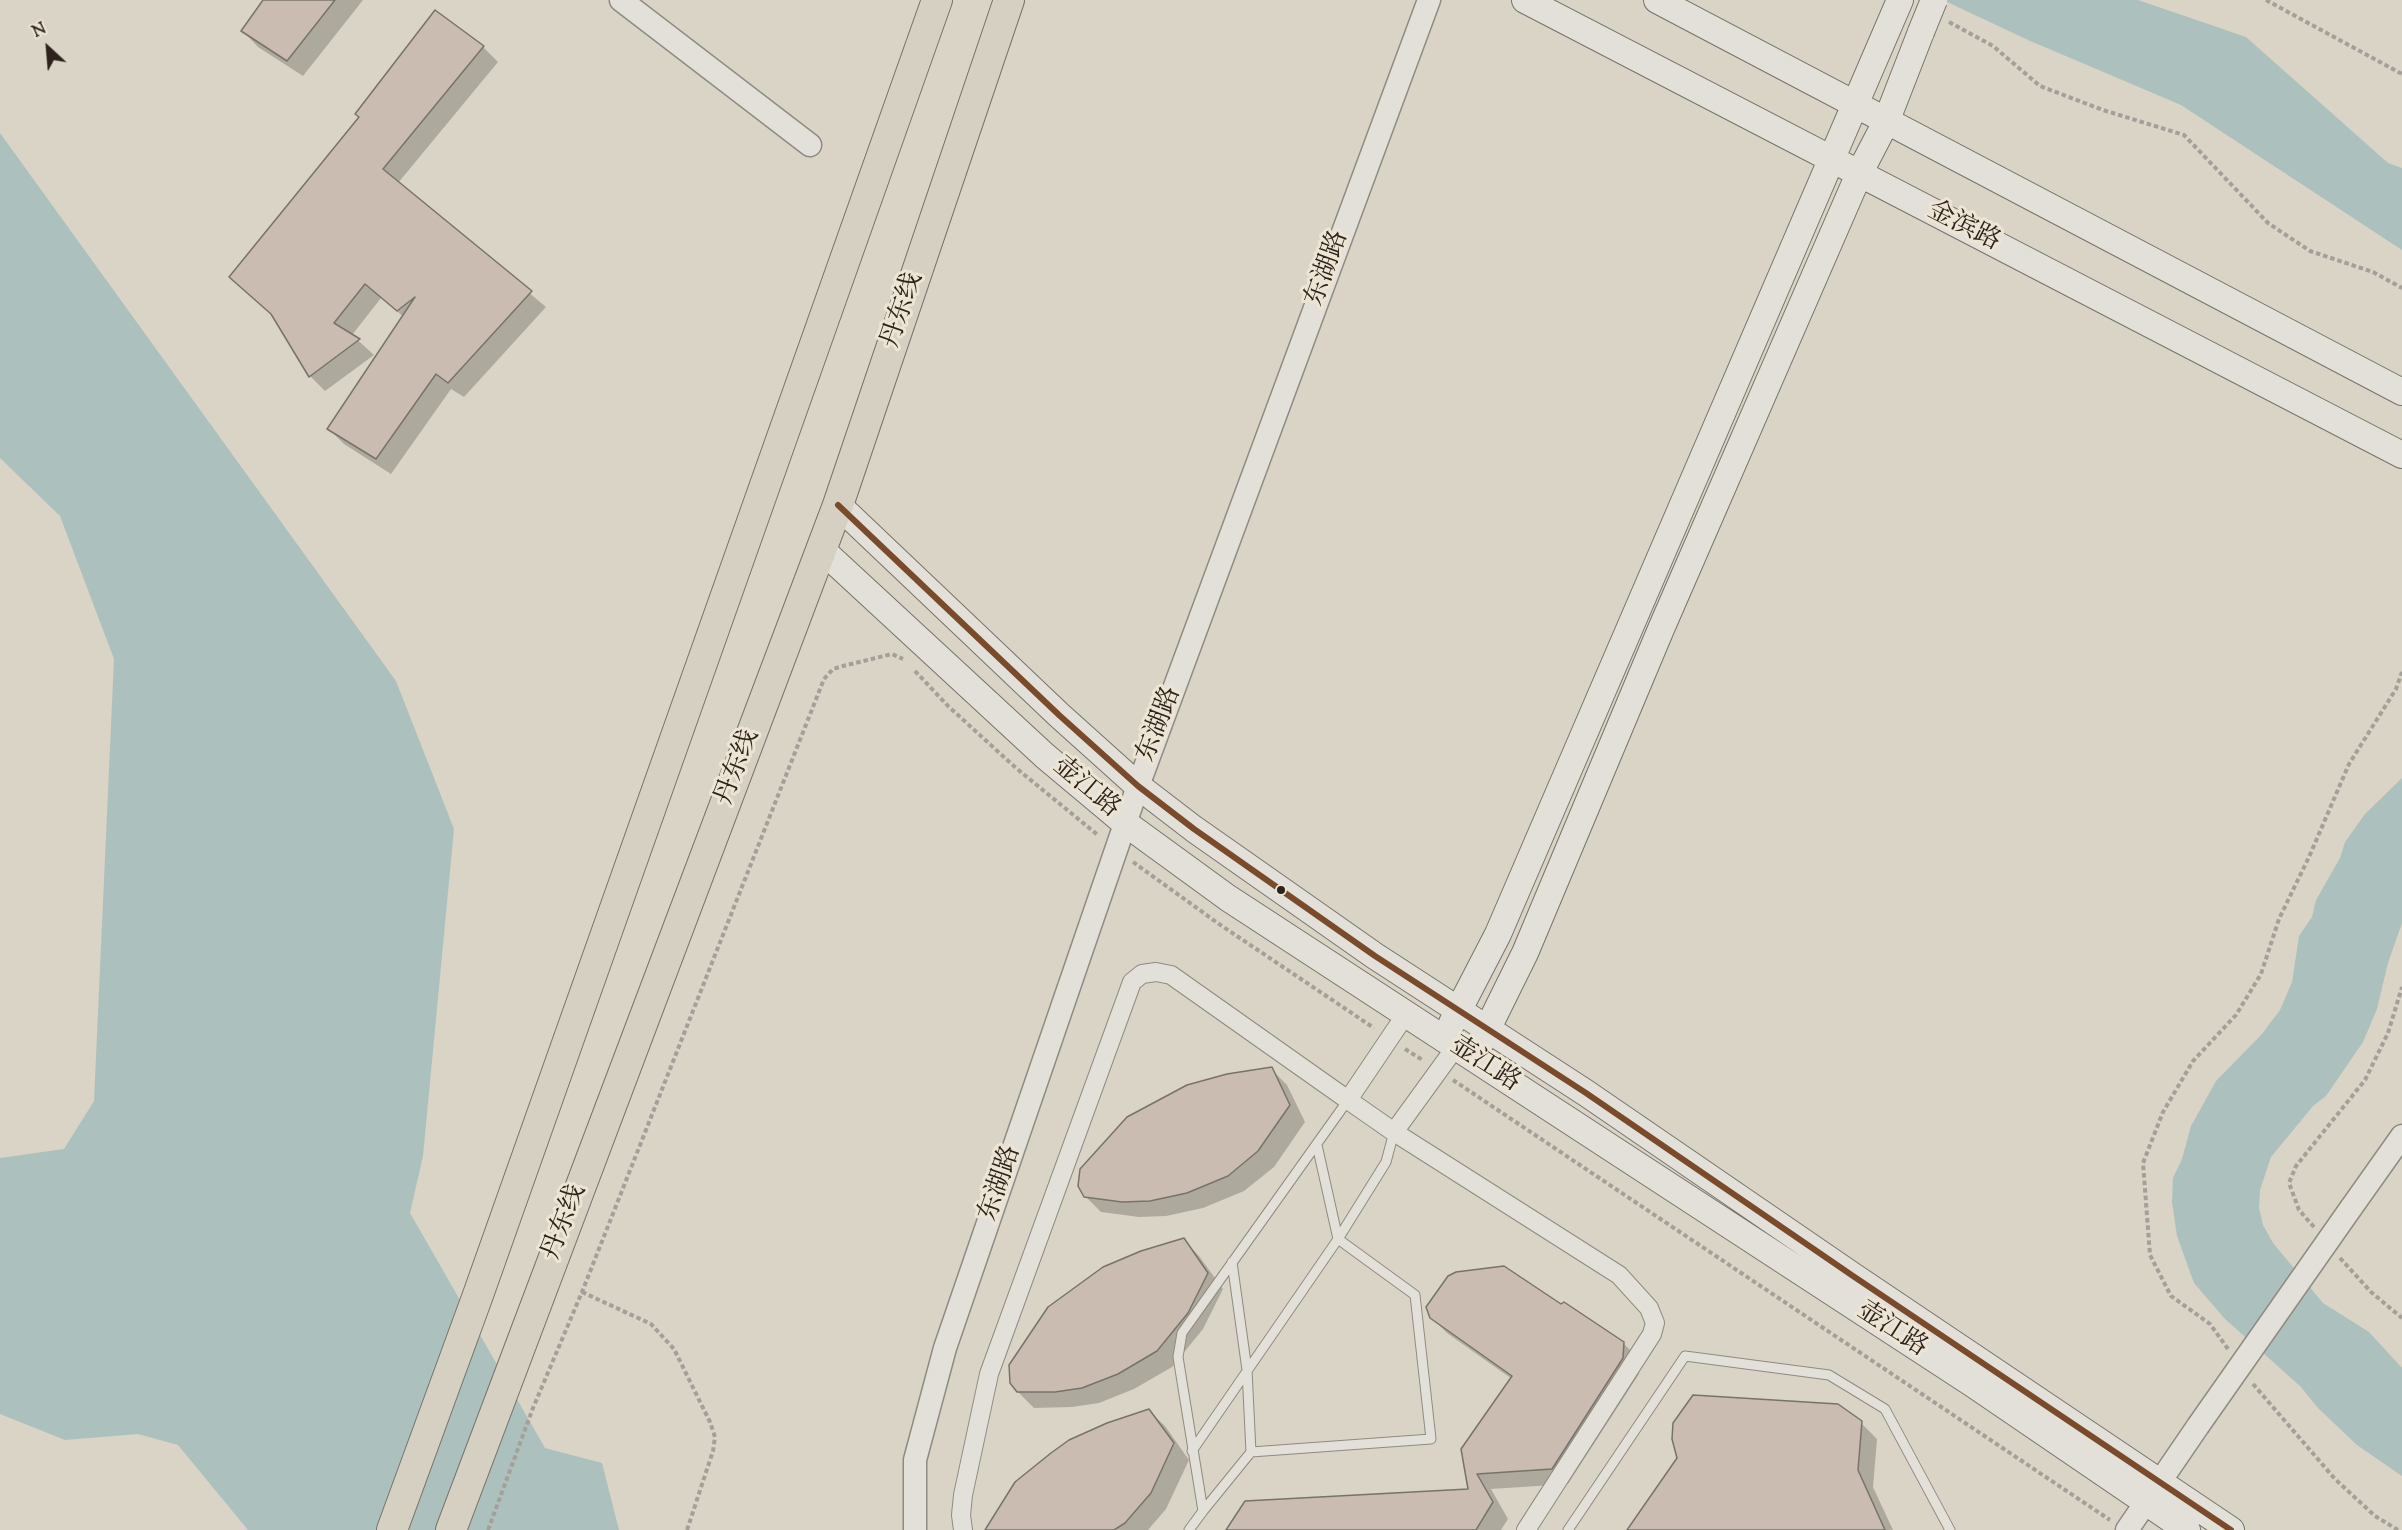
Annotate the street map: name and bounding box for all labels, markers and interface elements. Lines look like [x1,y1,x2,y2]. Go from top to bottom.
north arrow [18,18,78,78]
text: N [29,18,51,45]
street label: 金滨路 [1921,196,2005,260]
street label: 东湖路 [1301,227,1357,311]
street label: 丹东线 [877,269,931,353]
street label: 东湖路 [1132,683,1190,767]
street label: 丹东线 [710,726,768,810]
street label: 壶江路 [1045,752,1125,826]
unlabelled marker [1275,884,1287,896]
street label: 壶江路 [1443,1032,1525,1100]
street label: 东湖路 [975,1142,1029,1226]
street label: 丹东线 [537,1181,595,1265]
street label: 壶江路 [1850,1297,1932,1365]

